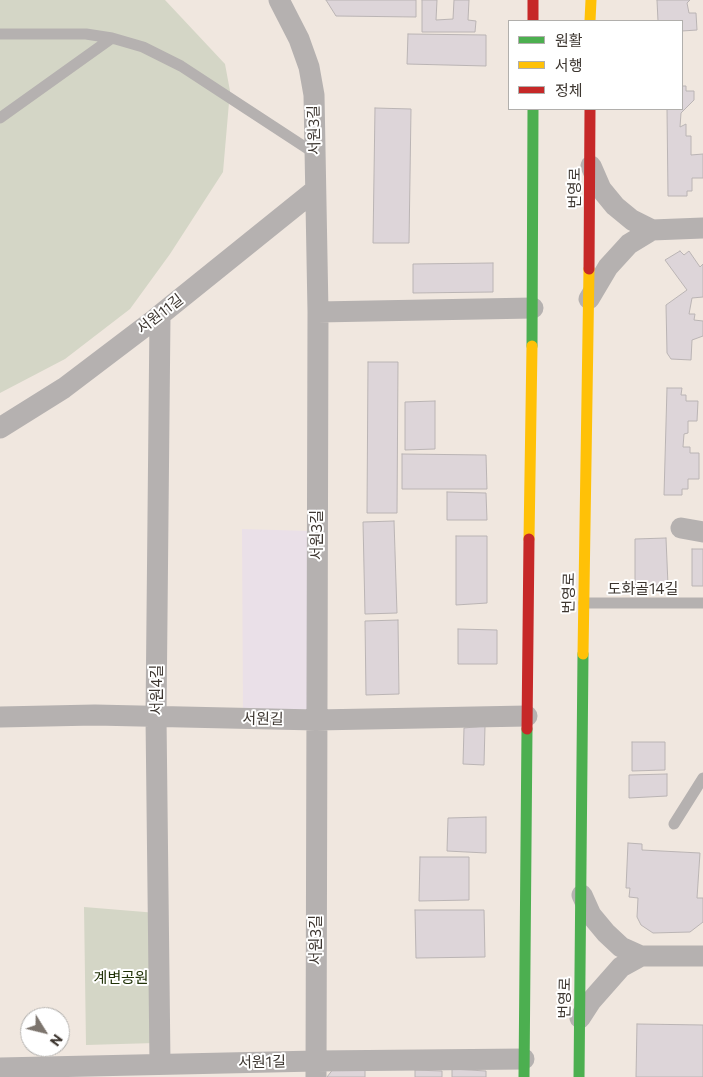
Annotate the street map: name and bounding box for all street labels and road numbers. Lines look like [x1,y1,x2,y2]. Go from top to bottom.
street label: 서원3길 [305,105,323,155]
street label: 번영로 [566,167,584,209]
street label: 서원11길 [133,290,187,338]
street label: 서원3길 [308,510,326,560]
street label: 번영로 [560,572,578,614]
street label: 도화골14길 [608,580,678,598]
street label: 서원4길 [148,665,166,715]
street label: 서원길 [242,710,284,728]
street label: 서원3길 [307,915,325,965]
street label: 번영로 [556,977,574,1019]
street label: 서원1길 [238,1053,286,1071]

